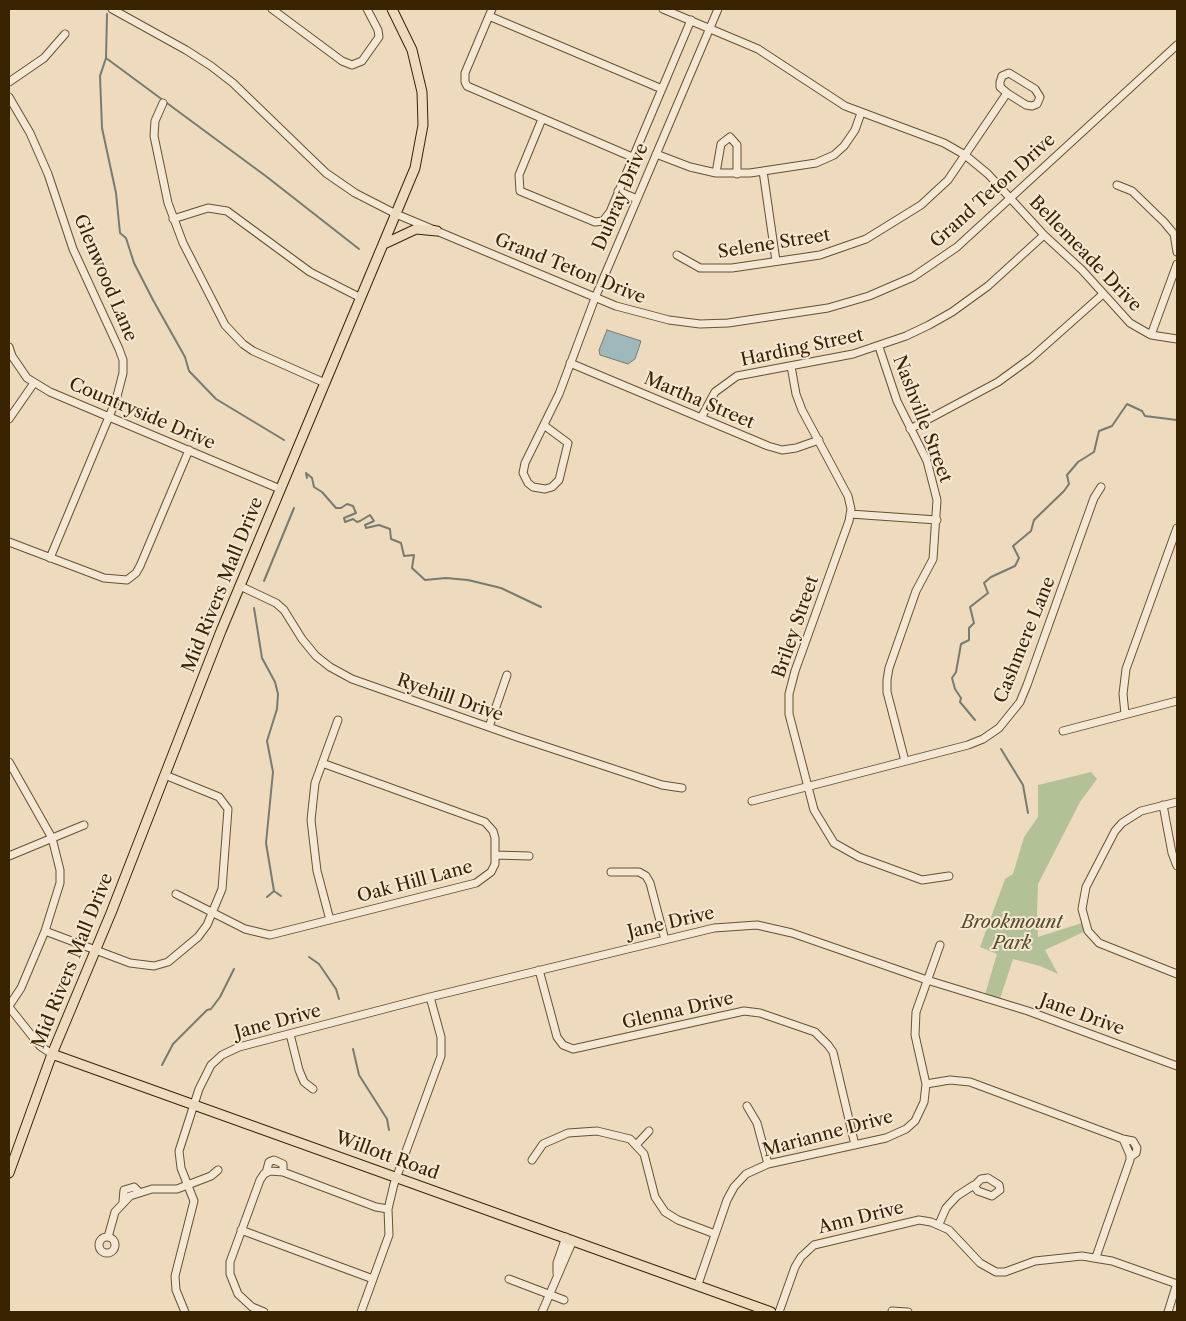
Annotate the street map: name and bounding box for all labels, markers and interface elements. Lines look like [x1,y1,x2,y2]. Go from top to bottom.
street label: Grand Teton Drive [926,129,1060,253]
street label: Dubray Drive [589,140,653,254]
street label: Bellemeade Drive [1024,192,1146,316]
street label: Glenwood Lane [69,211,141,345]
street label: Selene Street [716,224,832,264]
street label: Grand Teton Drive [492,229,648,309]
street label: Harding Street [739,324,865,372]
street label: Nashville Street [888,352,956,486]
street label: Martha Street [640,368,758,434]
street label: Countryside Drive [66,373,218,455]
street label: Mid Rivers Mall Drive [178,494,268,676]
street label: Briley Street [768,573,824,681]
street label: Cashmere Lane [990,574,1060,706]
street label: Ryehill Drive [394,670,506,726]
street label: Oak Hill Lane [355,856,475,908]
street label: Mid Rivers Mall Drive [28,870,118,1052]
street label: Jane Drive [625,903,717,943]
park label: Brookmount Park [961,912,1063,954]
street label: Glenna Drive [620,988,736,1034]
street label: Jane Drive [1037,990,1127,1040]
street label: Jane Drive [232,1000,324,1044]
street label: Marianne Drive [760,1106,896,1162]
street label: Willott Road [332,1127,442,1185]
street label: Ann Drive [816,1197,906,1239]

